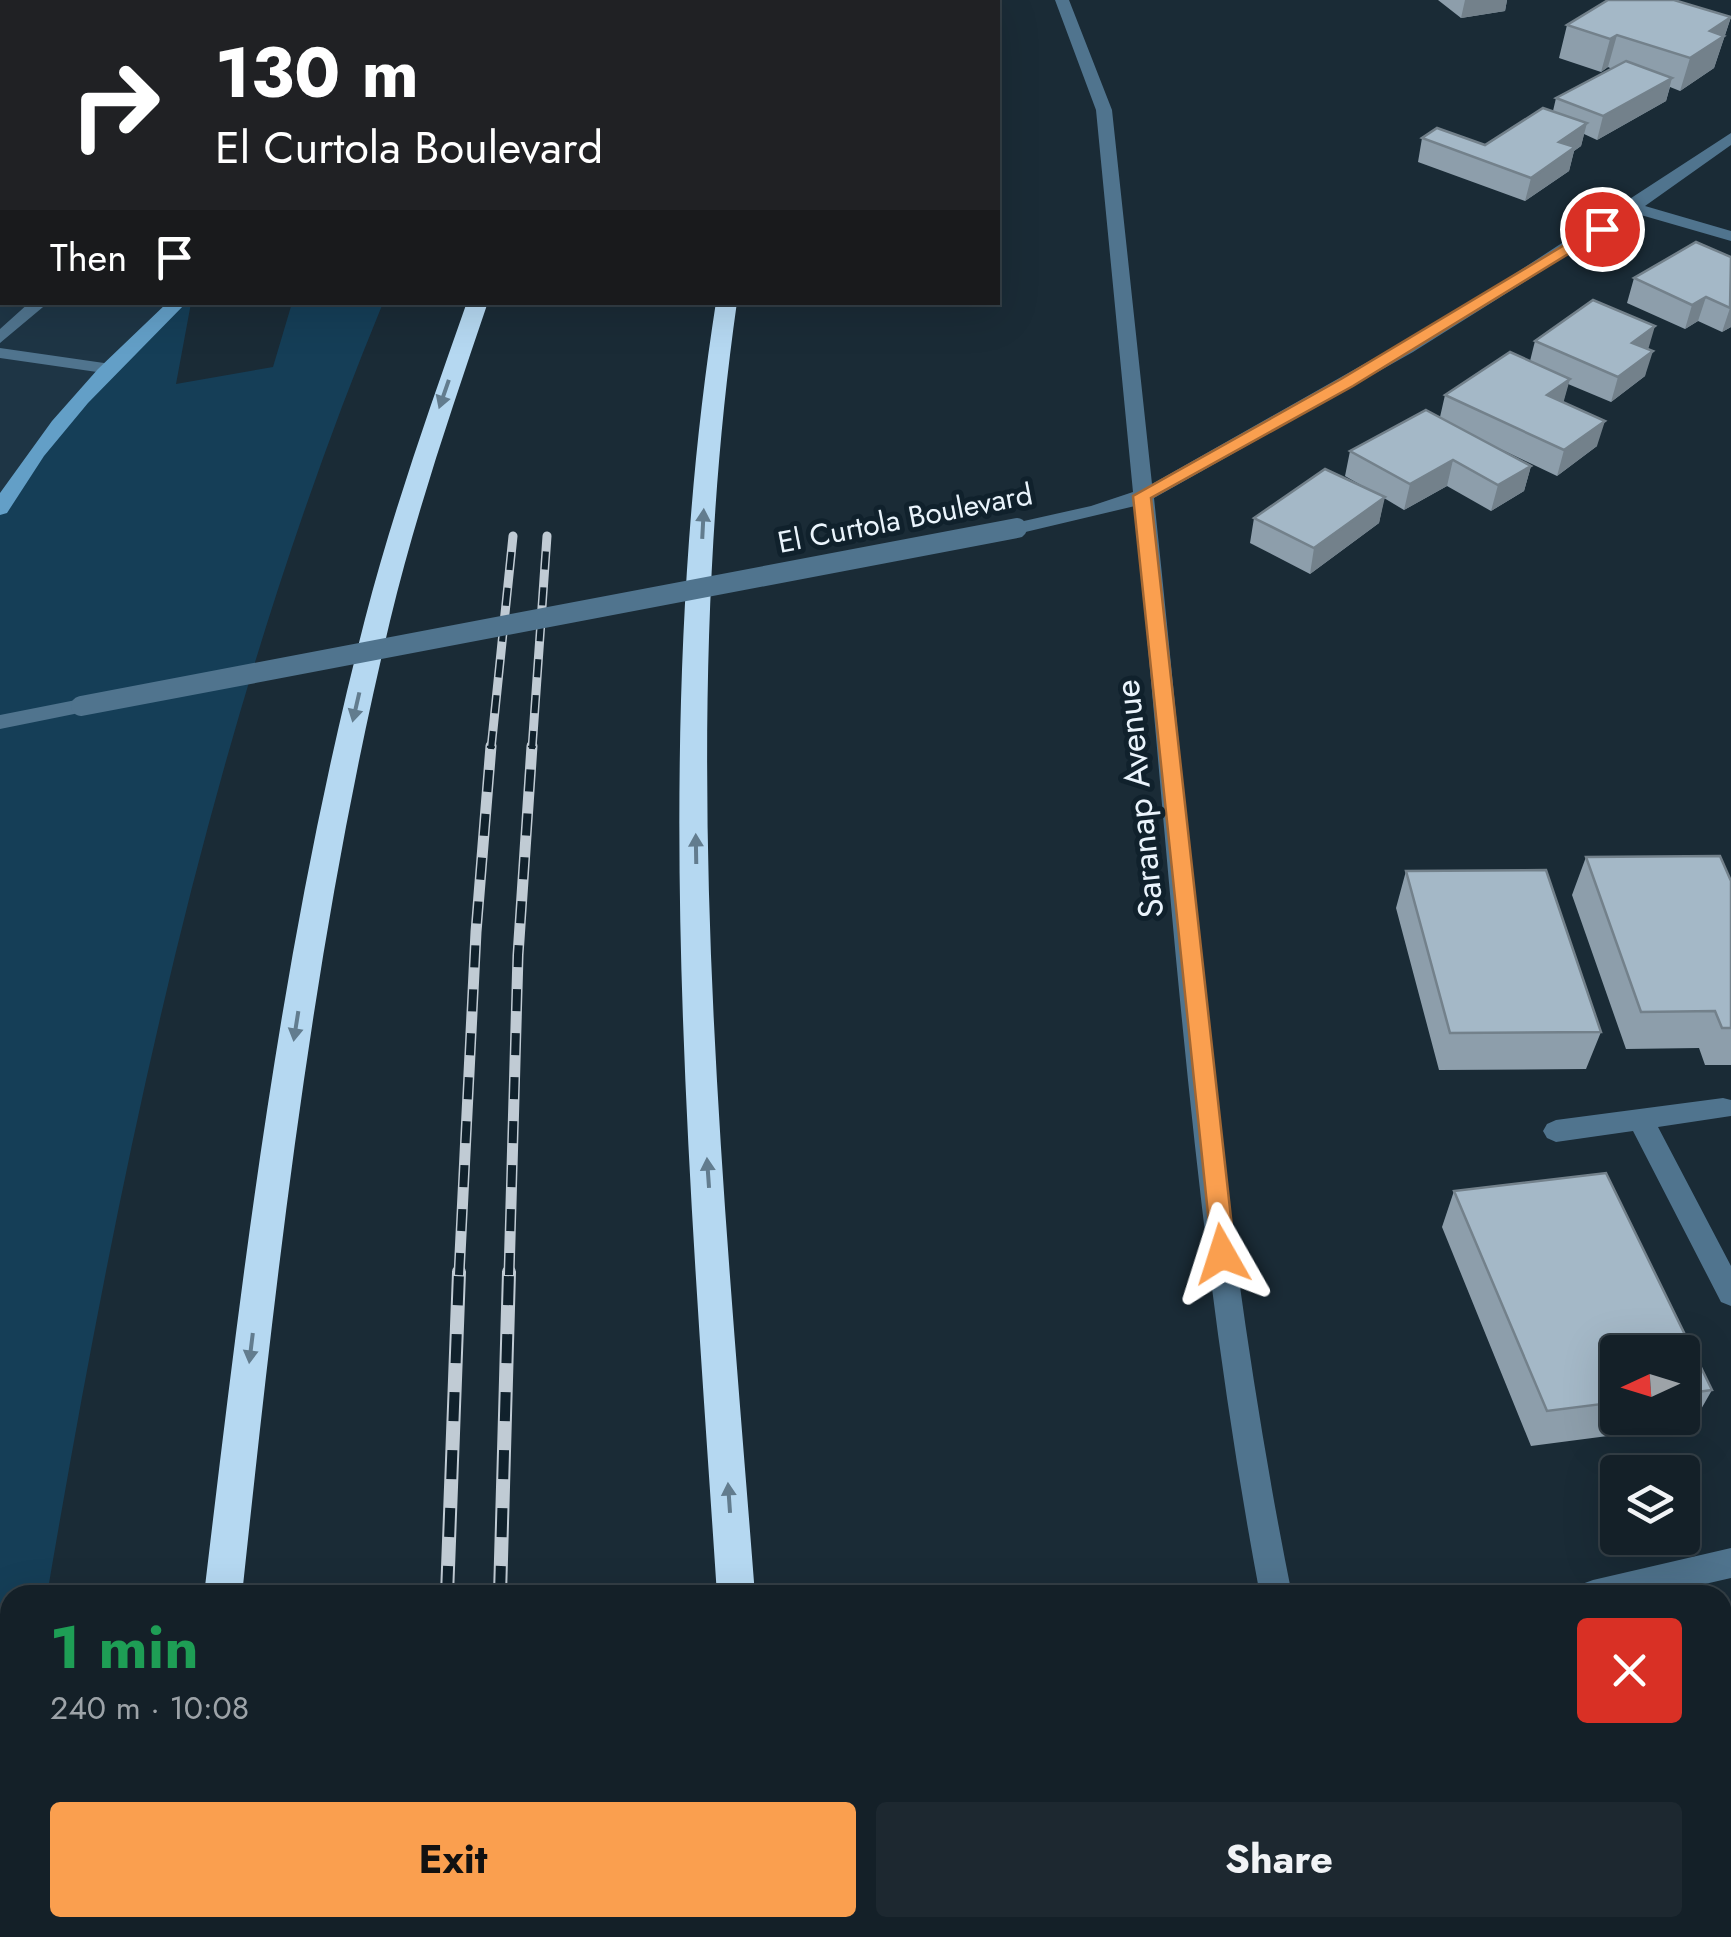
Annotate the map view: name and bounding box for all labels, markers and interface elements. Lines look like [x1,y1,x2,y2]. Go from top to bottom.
text: 130 m [215,22,419,123]
icon: right [50,40,180,170]
text: El Curtola Boulevard [215,115,603,180]
pin [1560,187,1645,272]
icon: arrive [1575,202,1630,257]
text: Then [50,230,127,285]
icon: arrive [147,230,202,285]
one-way arrow [436,379,451,409]
street label: El Curtola Boulevard [774,472,1036,564]
one-way arrow [695,507,711,539]
street label: Saranap Avenue [1102,677,1176,921]
one-way arrow [348,692,363,723]
one-way arrow [688,832,704,864]
one-way arrow [287,1010,303,1042]
one-way arrow [700,1157,716,1189]
position arrow [1170,1202,1274,1306]
one-way arrow [243,1332,259,1364]
north arrow [1600,1335,1700,1435]
map controls [1600,1335,1700,1555]
button: layers [1600,1455,1700,1555]
one-way arrow [721,1481,737,1513]
text: 1 min [50,1604,199,1691]
button: close [1577,1618,1682,1723]
text: 240 m · 10:08 [50,1685,249,1731]
button: Exit [50,1802,856,1917]
button: Share [876,1802,1682,1917]

